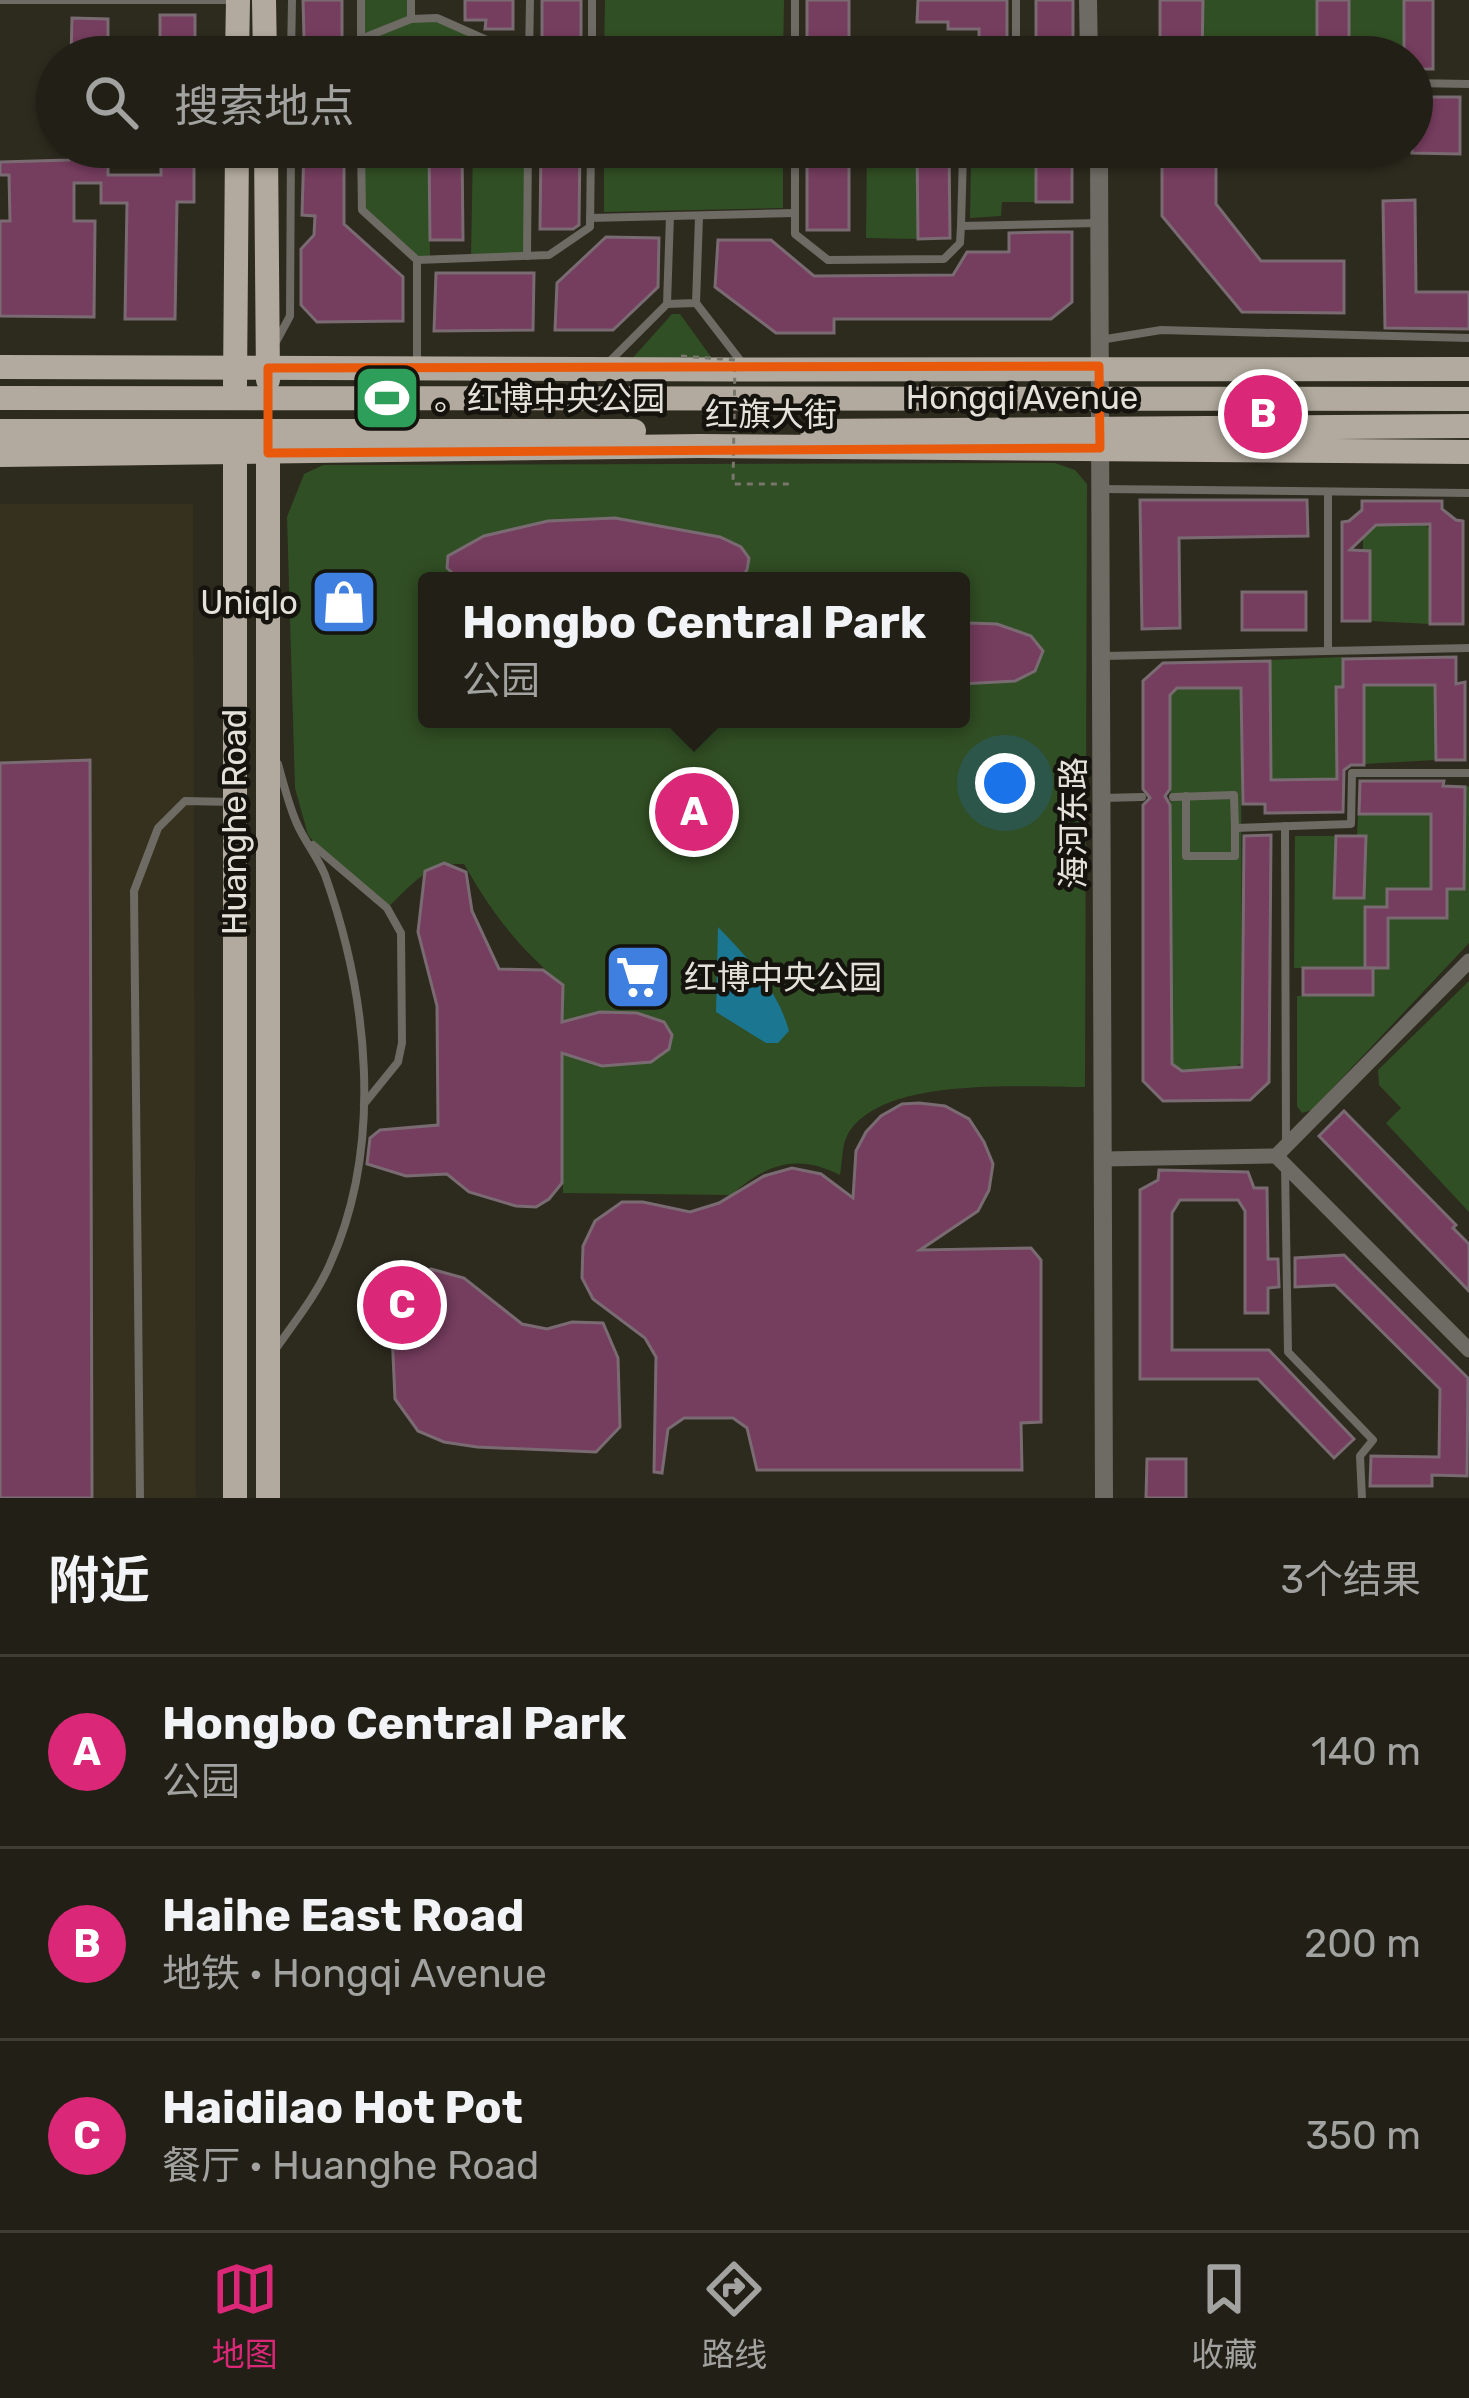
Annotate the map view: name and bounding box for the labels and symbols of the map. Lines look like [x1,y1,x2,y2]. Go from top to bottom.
sports icon: 。红博中央公园 [352,363,422,433]
pin: B [1224,369,1302,459]
street label: Hongqi Avenue [906,378,1138,417]
place label: 。红博中央公园 [434,379,665,418]
street label: 红旗大街 [705,395,837,434]
shop icon: Uniqlo [309,567,379,637]
place label: Uniqlo [200,583,298,622]
street label: Huanghe Road [215,709,254,935]
your location [975,753,1035,813]
street label: 海河东路 [1054,757,1093,889]
pin: A [655,767,733,857]
supermarket icon: 红博中央公园 [603,942,673,1012]
place label: 红博中央公园 [684,958,882,997]
pin: C [363,1260,441,1350]

